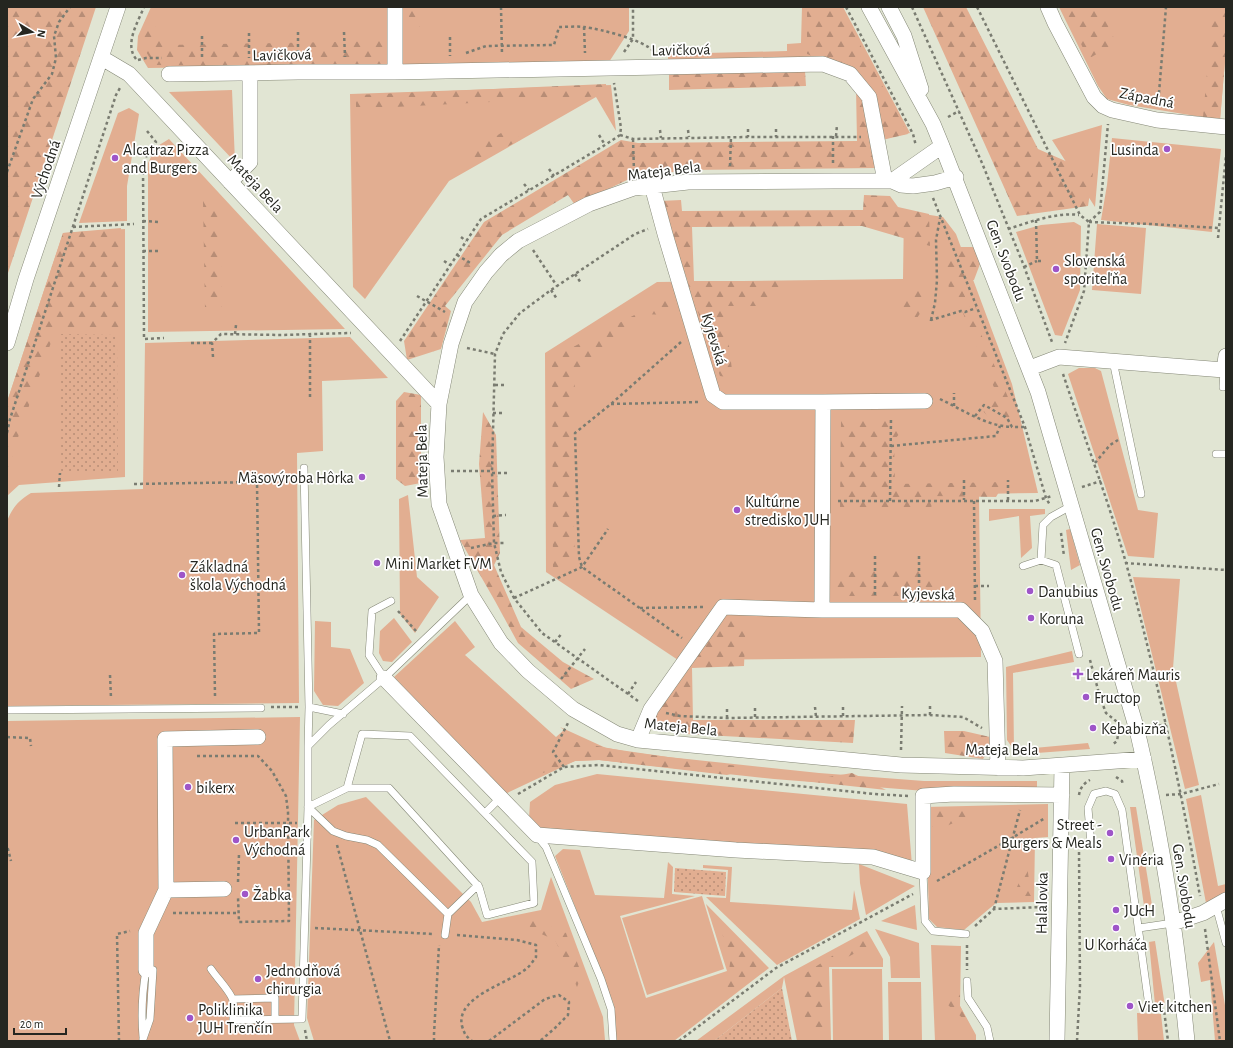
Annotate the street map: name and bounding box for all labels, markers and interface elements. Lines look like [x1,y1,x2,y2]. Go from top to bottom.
north arrow [12,12,52,52]
text: N [35,29,47,38]
street label: Lavičková [651,41,711,59]
street label: Lavičková [252,46,312,64]
street label: Západná [1118,85,1175,111]
street label: Východná [28,138,64,201]
place label: Alcatraz Pizza and Burgers [123,142,209,176]
place label: Lusinda [1110,142,1159,158]
marker: Lusinda [1162,144,1172,154]
street label: Mateja Bela [224,151,286,217]
marker: Alcatraz Pizza and Burgers [110,153,120,163]
street label: Mateja Bela [627,159,702,184]
street label: Gen. Svobodu [983,218,1029,303]
place label: Slovenská sporiteľňa [1064,253,1127,287]
marker: Slovenská sporiteľňa [1051,264,1061,274]
street label: Kyjevská [698,311,730,368]
street label: Mateja Bela [413,424,432,498]
place label: Mäsovýroba Hôrka [238,470,354,487]
marker: Mäsovýroba Hôrka [357,472,367,482]
place label: Kultúrne stredisko JUH [745,494,830,528]
marker: Kultúrne stredisko JUH [732,505,742,515]
street label: Gen. Svobodu [1088,526,1126,613]
place label: Mini Market FVM [385,556,492,572]
marker: Mini Market FVM [372,558,382,568]
place label: Základná škola Východná [190,559,286,594]
marker: Základná škola Východná [177,570,187,580]
place label: Danubius [1038,584,1098,600]
street label: Kyjevská [901,586,955,603]
marker: Danubius [1025,586,1035,596]
place label: Koruna [1039,611,1084,627]
marker: Koruna [1026,613,1036,623]
place label: Lekáreň Mauris [1086,667,1180,683]
marker: Lekáreň Mauris [1073,669,1083,679]
place label: Fructop [1094,690,1141,706]
marker: Fructop [1081,692,1091,702]
street label: Mateja Bela [643,715,718,740]
place label: Kebabizňa [1101,721,1167,737]
marker: Kebabizňa [1088,723,1098,733]
street label: Mateja Bela [965,742,1039,759]
place label: bikerx [196,780,235,796]
marker: bikerx [183,782,193,792]
place label: Street - Burgers & Meals [1001,817,1102,851]
place label: UrbanPark Východná [244,824,311,859]
marker: Street - Burgers & Meals [1105,828,1115,838]
marker: UrbanPark Východná [231,835,241,845]
street label: Gen. Svobodu [1169,843,1199,930]
place label: Vinéria [1119,852,1164,868]
marker: Vinéria [1106,854,1116,864]
street label: Halalovka [1033,872,1051,934]
place label: Žabka [253,885,291,903]
marker: Žabka [240,889,250,899]
place label: JUcH [1124,903,1155,919]
marker: JUcH [1111,905,1121,915]
marker: U Korháča [1111,923,1121,933]
place label: U Korháča [1084,937,1148,953]
place label: Jednodňová chirurgia [266,963,341,997]
marker: Jednodňová chirurgia [253,974,263,984]
place label: Viet kitchen [1138,999,1212,1015]
marker: Viet kitchen [1125,1001,1135,1011]
place label: Poliklinika JUH Trenčín [198,1002,272,1036]
scale bar [14,1010,66,1036]
marker: Poliklinika JUH Trenčín [185,1013,195,1023]
text: 20 m [20,1018,43,1030]

